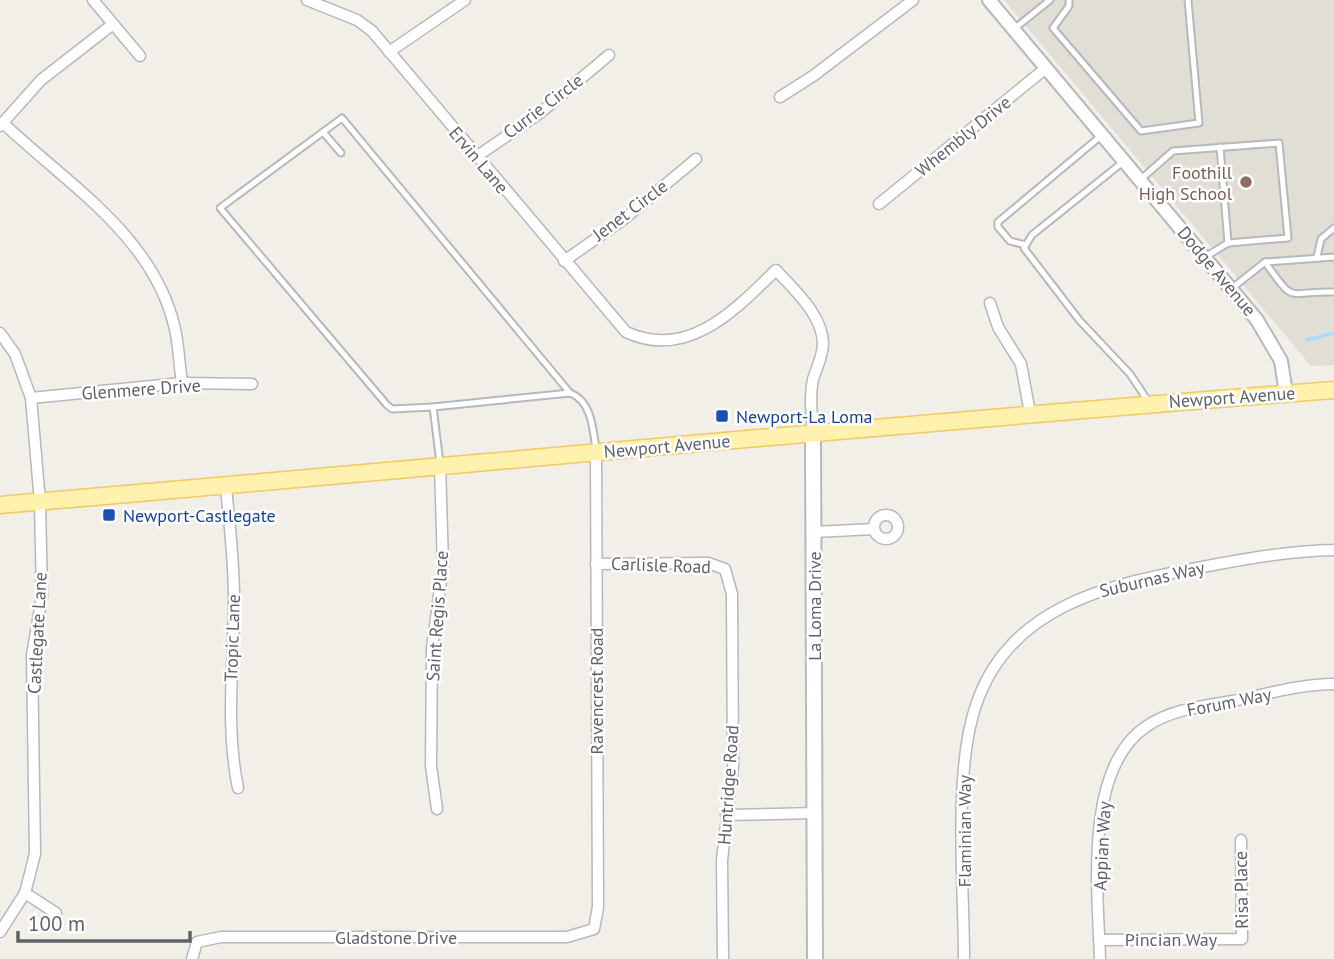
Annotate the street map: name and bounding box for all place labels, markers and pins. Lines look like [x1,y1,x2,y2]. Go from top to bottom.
place label: Foothill High School [1139,161,1233,205]
marker: Foothill High School [1238,174,1254,190]
place label: Newport-La Loma [736,405,872,428]
marker: Newport-La Loma [714,408,730,424]
place label: Newport-Castlegate [123,504,276,527]
marker: Newport-Castlegate [101,507,117,523]

